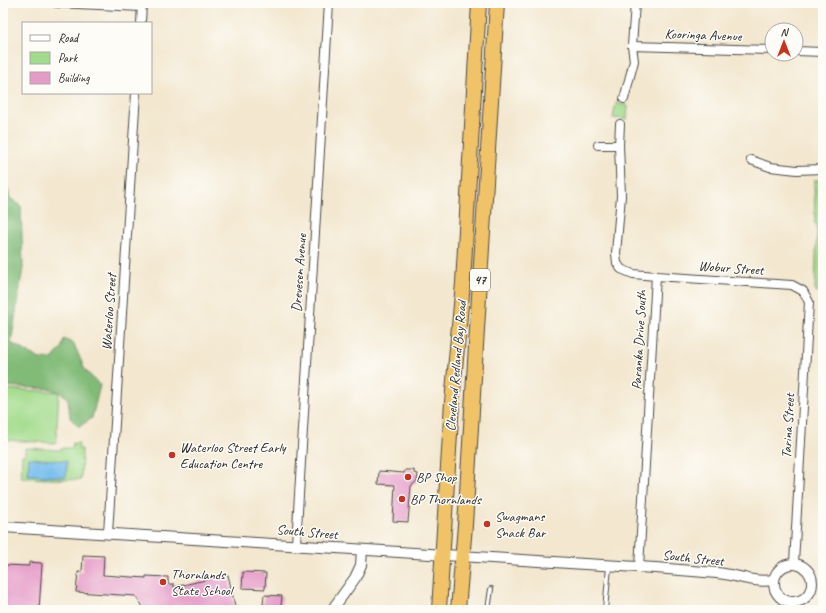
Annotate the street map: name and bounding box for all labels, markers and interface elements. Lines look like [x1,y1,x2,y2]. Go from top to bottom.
legend [22,22,152,94]
north arrow [764,22,804,62]
street label: Kooringa Avenue [664,25,743,45]
text: N [781,25,790,39]
text: Road [58,30,80,46]
text: Park [58,50,79,66]
text: Building [58,70,90,86]
street label: Drevesen Avenue [288,232,310,313]
street label: Wobur Street [698,257,765,279]
road number: 47 [470,269,490,291]
street label: Waterloo Street [98,271,120,351]
street label: Paranka Drive South [628,288,650,390]
street label: Cleveland Redland Bay Road [442,298,470,432]
street label: Tarina Street [778,392,798,459]
place label: Waterloo Street Early Education Centre [180,439,287,472]
marker: Waterloo Street Early Education Centre [167,450,177,460]
place label: BP Shop [416,469,457,486]
marker: BP Shop [403,472,413,482]
place label: BP Thornlands [410,491,482,508]
marker: BP Thornlands [397,494,407,504]
place label: Swagmans Snack Bar [495,508,547,541]
marker: Swagmans Snack Bar [482,519,492,529]
street label: South Street [276,521,340,543]
street label: South Street [662,546,726,570]
place label: Thornlands State School [171,566,235,599]
marker: Thornlands State School [158,577,168,587]

